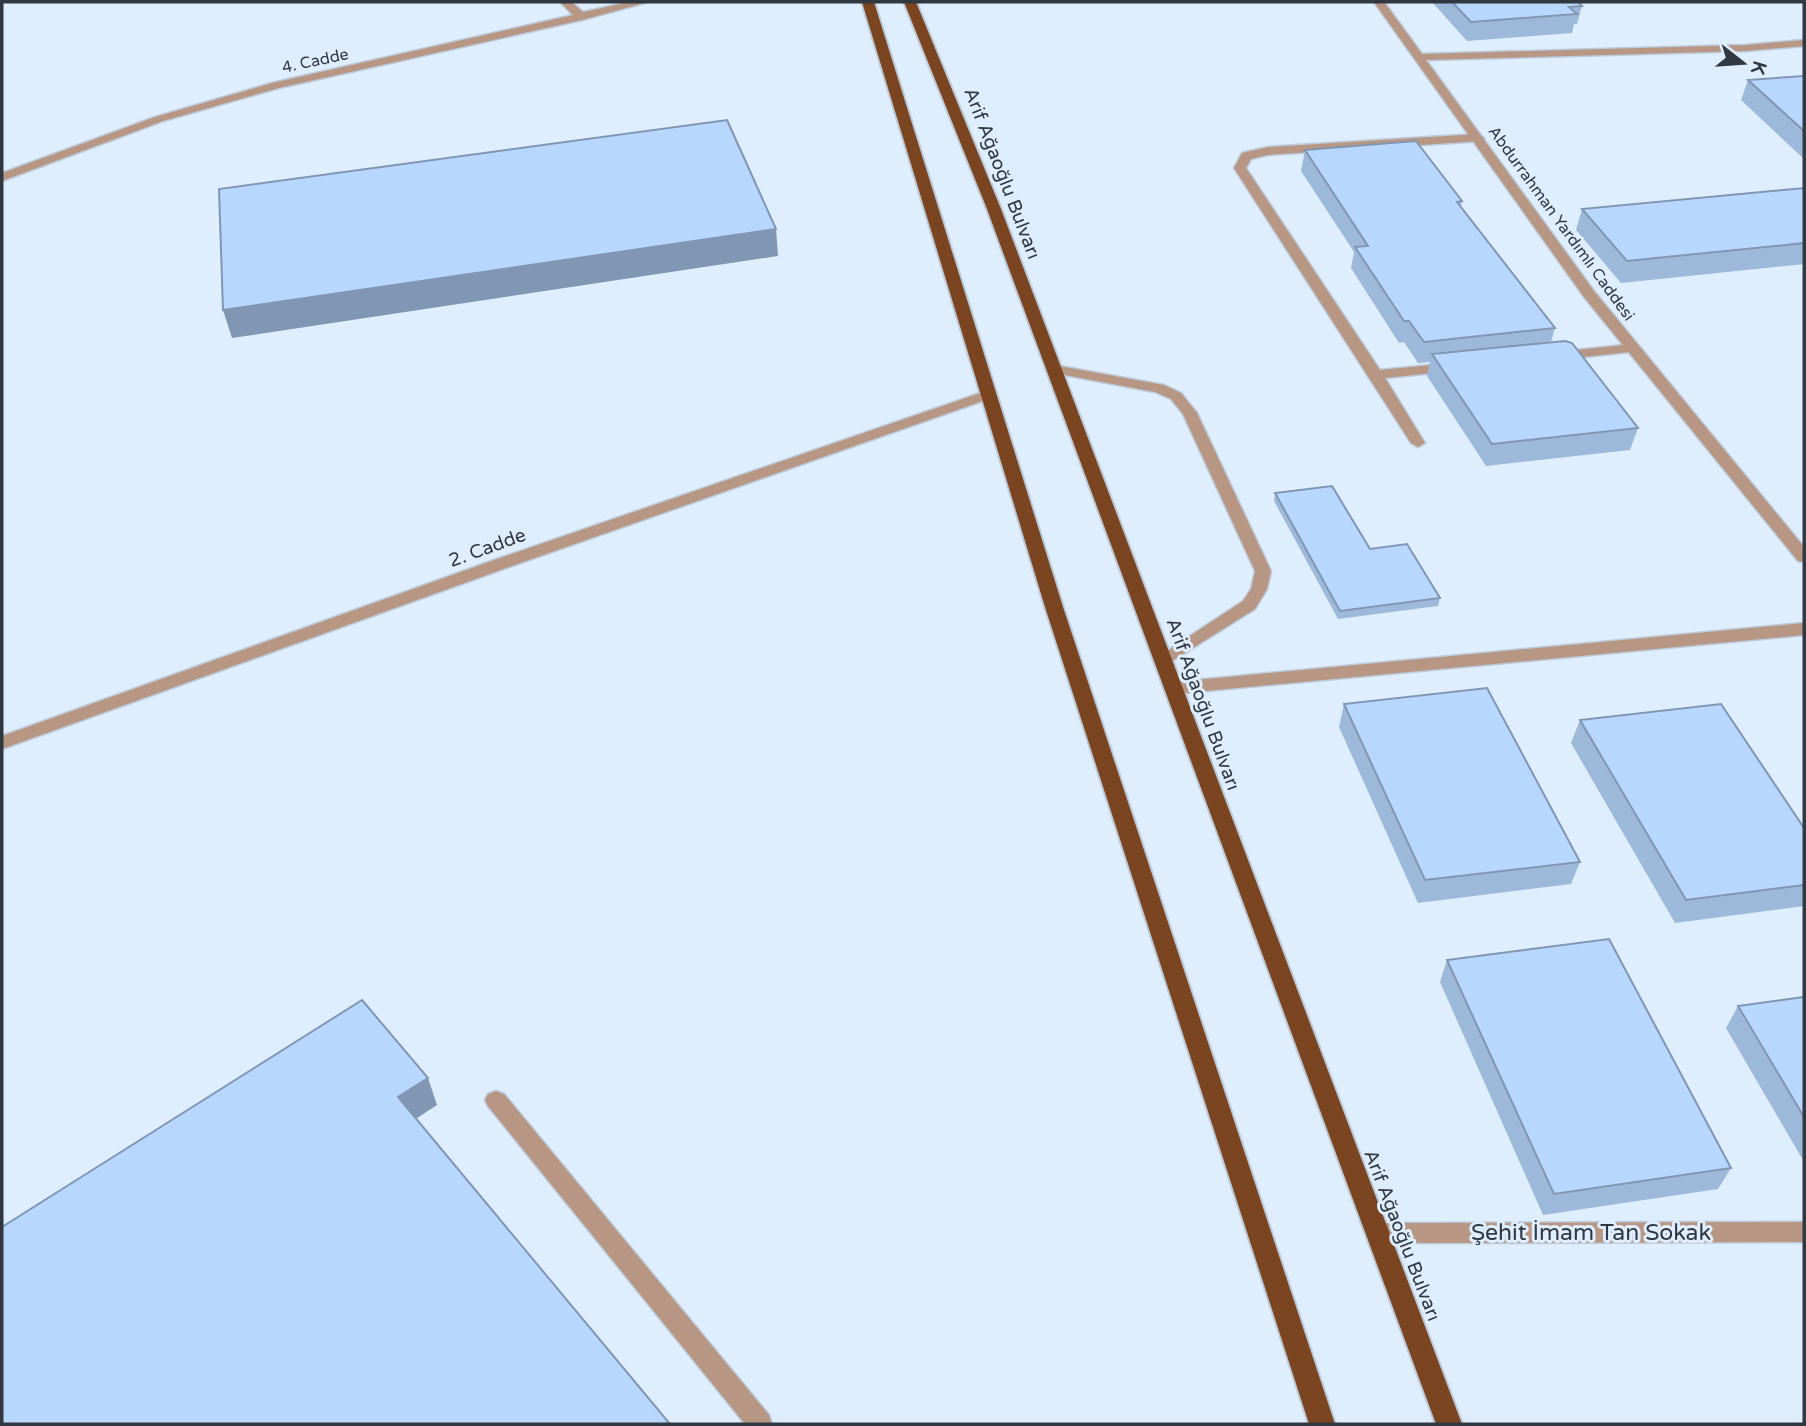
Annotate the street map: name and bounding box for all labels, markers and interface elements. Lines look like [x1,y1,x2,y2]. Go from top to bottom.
north arrow [1708,28,1778,98]
street label: 4. Cadde [280,44,350,78]
text: K [1746,58,1771,77]
street label: Arif Ağaoğlu Bulvarı [959,85,1045,262]
street label: Abdurrahman Yardımlı Caddesi [1484,122,1639,325]
street label: 2. Cadde [446,524,529,572]
street label: Arif Ağaoğlu Bulvarı [1162,615,1244,793]
street label: Arif Ağaoğlu Bulvarı [1359,1147,1445,1324]
street label: Şehit İmam Tan Sokak [1471,1219,1711,1247]

